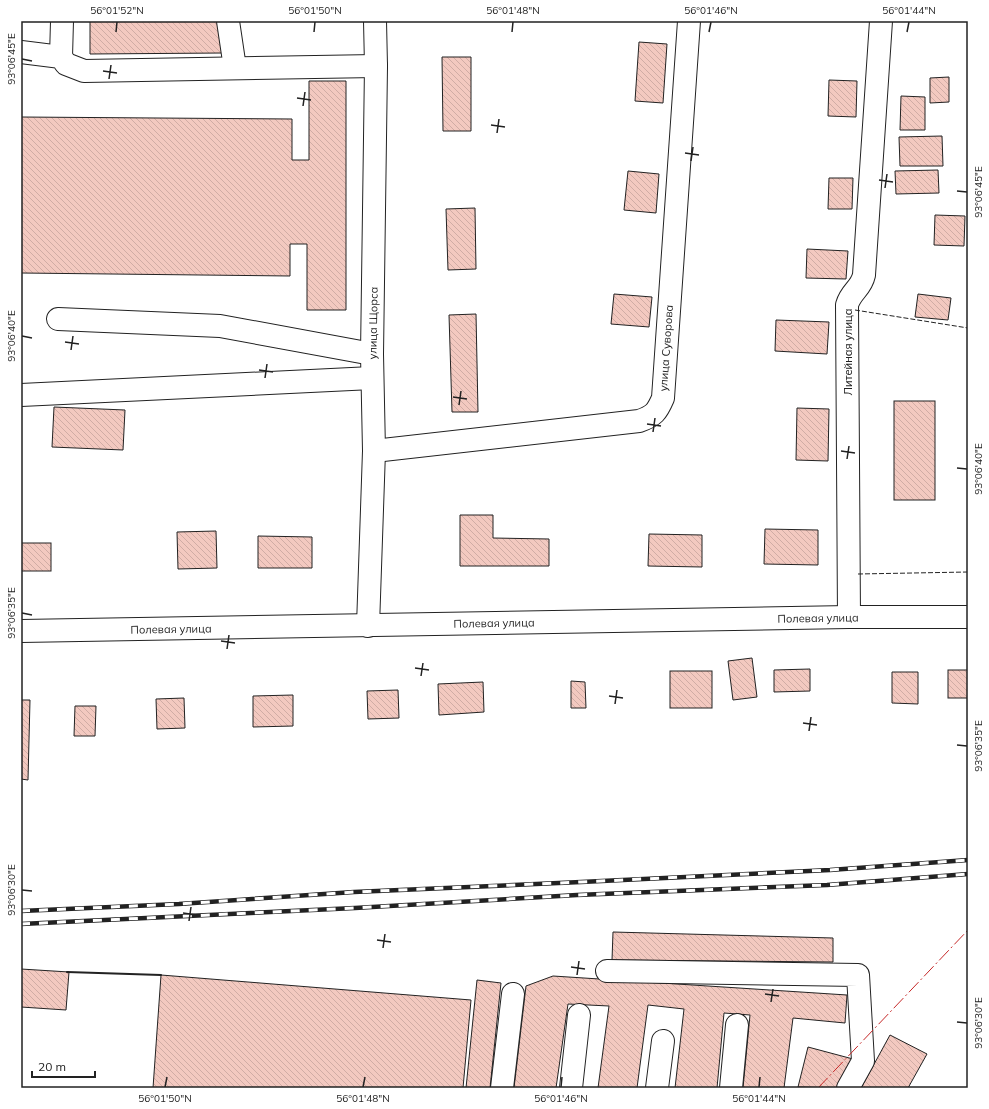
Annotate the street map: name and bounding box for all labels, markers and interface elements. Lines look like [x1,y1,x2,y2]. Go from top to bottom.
text: 56°01'52"N [90,4,144,17]
text: 56°01'50"N [288,4,342,17]
text: 56°01'48"N [486,4,540,17]
text: 56°01'46"N [684,4,738,17]
text: 56°01'44"N [882,4,936,17]
text: 93°06'45"E [5,33,18,85]
text: 93°06'45"E [972,166,985,218]
street label: улица Щорса [365,287,381,359]
street label: улица Суворова [656,304,676,392]
street label: Литейная улица [841,309,855,395]
text: 93°06'40"E [5,310,18,362]
text: 93°06'40"E [972,443,985,495]
text: 93°06'35"E [5,587,18,639]
street label: Полевая улица [777,610,859,626]
street label: Полевая улица [453,615,535,631]
street label: Полевая улица [130,621,212,637]
text: 93°06'35"E [972,720,985,772]
text: 93°06'30"E [5,864,18,916]
text: 93°06'30"E [972,997,985,1049]
scale bar [32,1053,95,1079]
text: 20 m [38,1059,66,1074]
text: 56°01'50"N [138,1092,192,1105]
text: 56°01'48"N [336,1092,390,1105]
text: 56°01'46"N [534,1092,588,1105]
text: 56°01'44"N [732,1092,786,1105]

